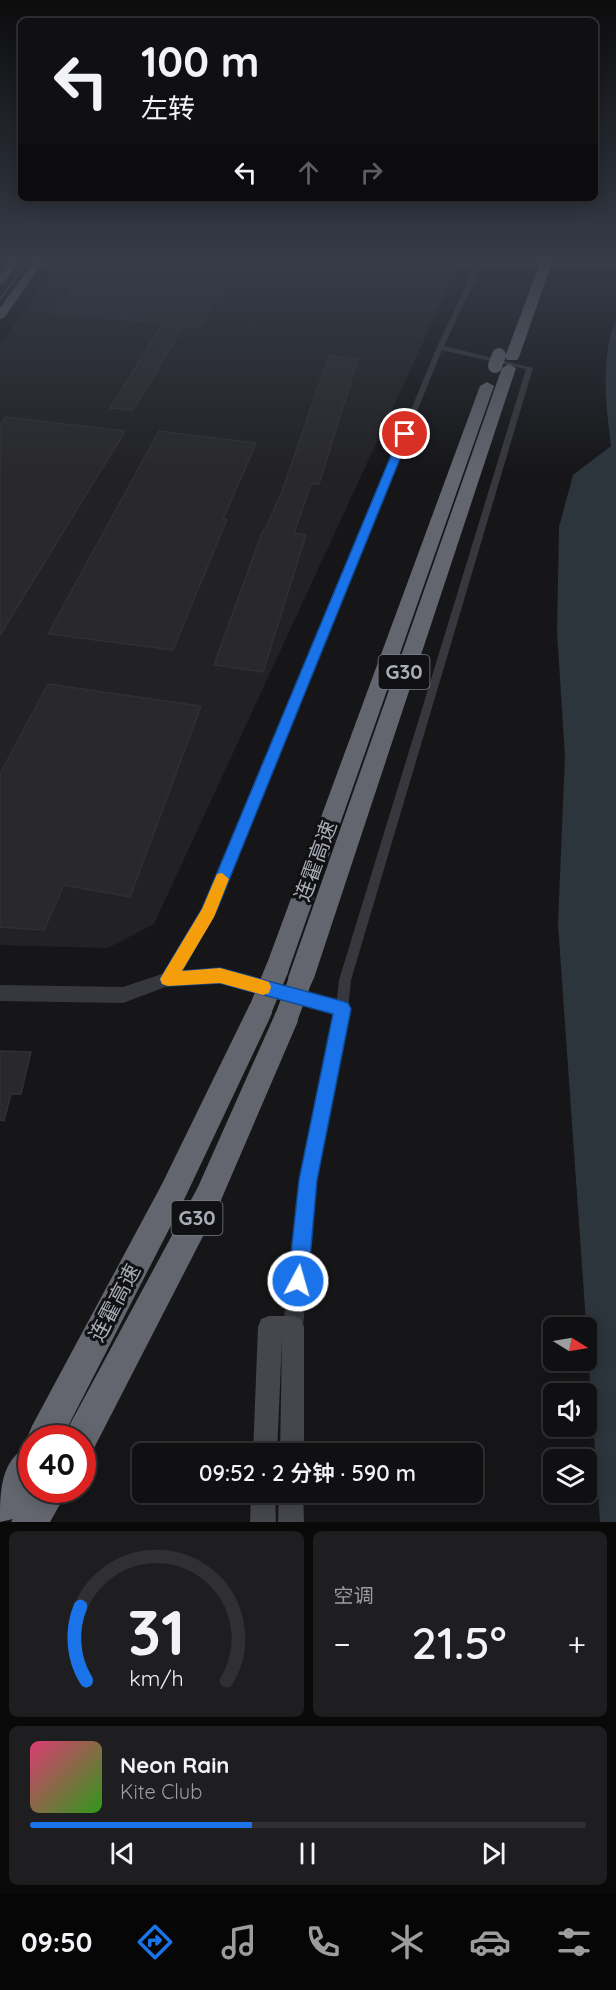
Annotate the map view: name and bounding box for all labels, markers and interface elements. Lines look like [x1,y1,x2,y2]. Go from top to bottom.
text: 100 m [141,35,259,88]
icon: left [42,42,120,120]
text: 左转 [141,91,195,125]
icon: left [229,156,262,189]
icon: ahead [292,156,325,189]
icon: right [355,156,388,189]
pin [379,408,430,459]
icon: arrive [388,417,421,450]
road number: G30 [378,655,430,689]
street label: 连霍高速 [288,817,342,905]
road number: G30 [172,1201,222,1235]
position arrow [266,1249,330,1313]
street label: 连霍高速 [83,1259,145,1346]
north arrow [543,1317,597,1371]
map controls [543,1317,597,1503]
button: sound [543,1383,597,1437]
speed limit sign: 40 [18,1425,96,1503]
button: layers [543,1449,597,1503]
text: 09:52 · 2 分钟 · 590 m [199,1459,416,1487]
text: 空调 [334,1583,374,1608]
text: 31 [127,1593,185,1671]
text: 21.5° [412,1614,507,1670]
text: − [334,1623,351,1664]
text: + [567,1623,586,1664]
text: km/h [129,1665,183,1691]
text: Neon Rain [120,1751,229,1779]
text: Kite Club [120,1779,202,1804]
icon: previous [106,1837,139,1870]
icon: pause [291,1837,324,1870]
icon: next [477,1837,510,1870]
icon: directions [134,1921,176,1963]
icon: music [218,1921,260,1963]
icon: phone [302,1921,344,1963]
icon: climate [386,1921,428,1963]
icon: car [469,1921,511,1963]
icon: filters [553,1921,595,1963]
text: 09:50 [21,1925,92,1959]

